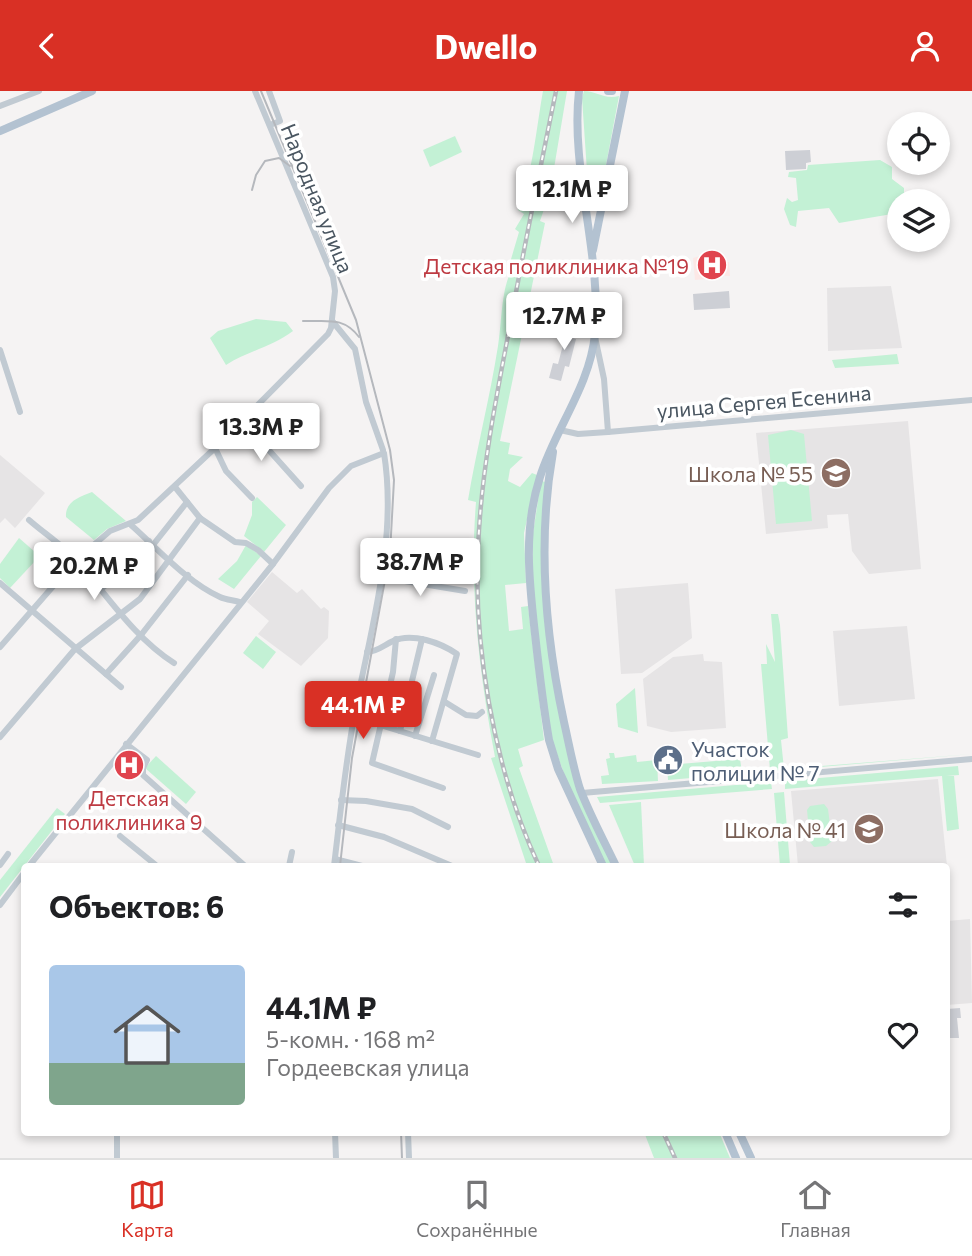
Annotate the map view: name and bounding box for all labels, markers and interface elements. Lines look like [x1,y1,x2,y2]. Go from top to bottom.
text: Dwello [435,26,537,66]
icon: back [28,27,66,65]
icon: person [906,27,944,65]
map controls [887,112,950,252]
button: locate [887,112,950,175]
street label: Народная улица [277,120,359,276]
pin: 12.1M ₽ [507,165,637,225]
text: 12.1M ₽ [532,174,612,202]
button: layers [887,189,950,252]
hospital icon: Детская поликлиника №19 [695,248,729,282]
place label: Детская поликлиника №19 [424,253,689,278]
pin: 12.7M ₽ [499,293,629,352]
text: 12.7M ₽ [522,301,606,329]
street label: улица Сергея Есенина [656,379,872,423]
pin: 13.3M ₽ [196,403,326,463]
text: 13.3M ₽ [219,412,303,440]
school or university icon: Школа № 55 [819,456,853,490]
place label: Школа № 55 [688,461,813,486]
pin: 38.7M ₽ [355,539,485,598]
pin: 20.2M ₽ [29,543,159,602]
text: 38.7M ₽ [376,547,464,575]
text: 20.2M ₽ [50,551,138,579]
pin: 44.1M ₽ [298,681,428,741]
text: 44.1M ₽ [321,690,405,718]
place label: Участок полиции № 7 [691,736,820,785]
public building icon: Участок полиции № 7 [651,743,685,777]
hospital icon: Детская поликлиника 9 [112,748,146,782]
place label: Детская поликлиника 9 [56,785,202,834]
school or university icon: Школа № 41 [852,812,886,846]
place label: Школа № 41 [724,817,846,842]
icon: filters [884,886,922,924]
text: Объектов: 6 [49,887,224,924]
text: 44.1M ₽ [266,988,376,1025]
icon: home [105,993,189,1077]
icon: heart [884,1016,922,1054]
text: 5-комн. · 168 m² [266,1025,435,1053]
text: Гордеевская улица [266,1053,469,1081]
tab: Карта [121,1176,174,1241]
tab: Сохранённые [416,1176,538,1241]
tab: Главная [780,1176,851,1241]

